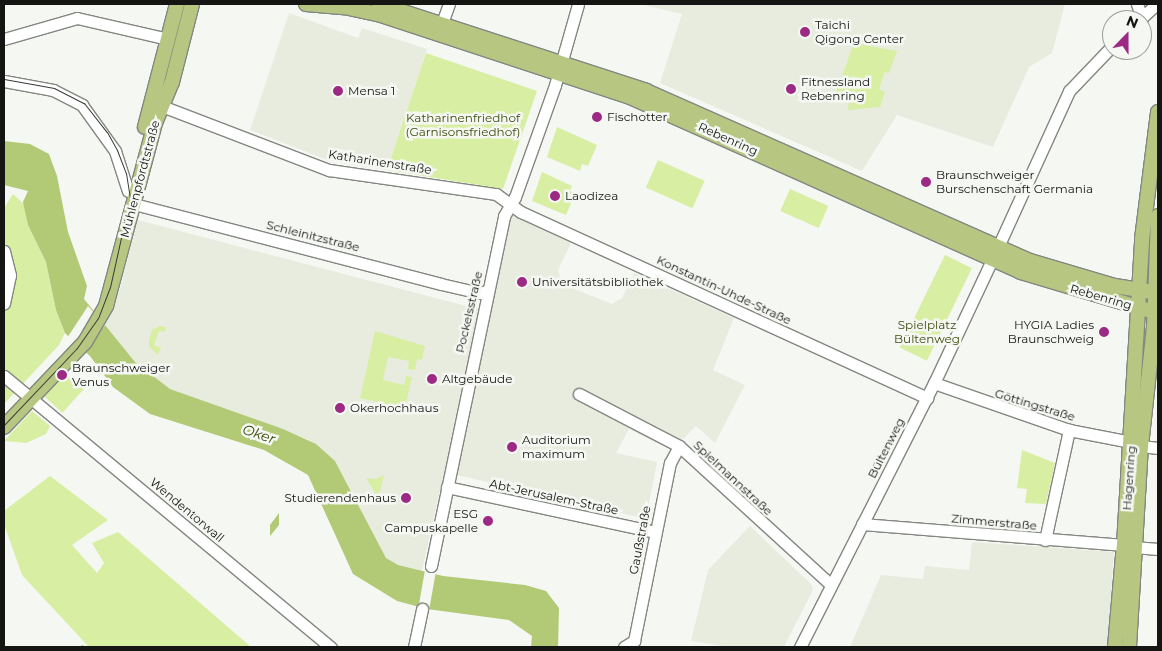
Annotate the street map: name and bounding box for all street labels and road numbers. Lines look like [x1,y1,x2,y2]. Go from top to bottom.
street label: Mühlenpfordtstraße [117,119,163,239]
street label: Rebenring [696,119,760,159]
street label: Katharinenstraße [327,147,433,177]
street label: Schleinitzstraße [265,217,361,255]
street label: Konstantin-Uhde-Straße [654,252,794,328]
street label: Pockelsstraße [453,270,485,354]
street label: Rebenring [1068,281,1134,313]
street label: Göttingstraße [993,386,1077,424]
street label: Bültenweg [865,415,907,481]
street label: Spielmannstraße [691,438,775,518]
street label: Hagenring [1120,445,1138,511]
street label: Wendentorwall [147,475,227,545]
street label: Abt-Jerusalem-Straße [488,476,620,518]
street label: Gaußstraße [626,504,654,576]
street label: Zimmerstraße [951,511,1037,533]

